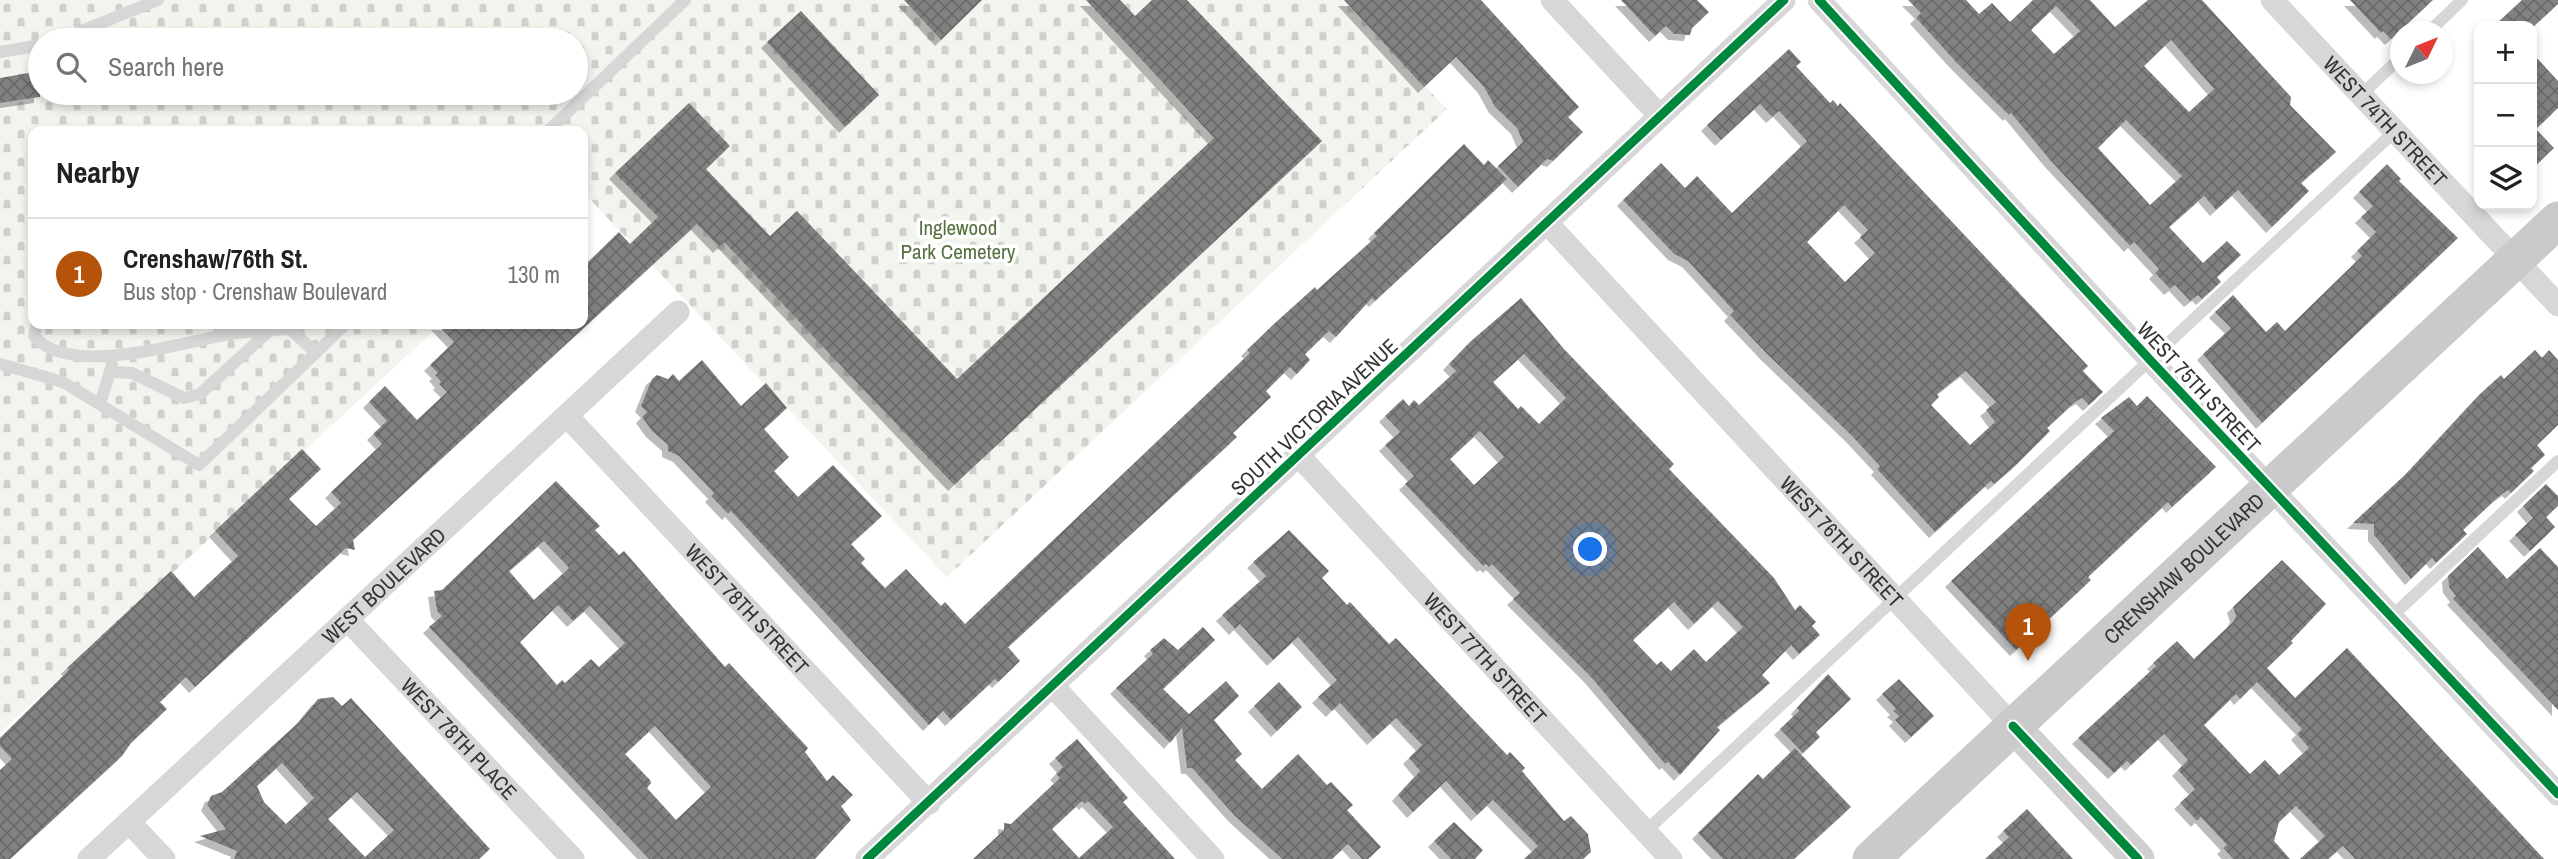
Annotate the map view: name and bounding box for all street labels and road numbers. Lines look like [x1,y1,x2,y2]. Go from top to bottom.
street label: WEST 74TH STREET [2317,49,2454,193]
street label: WEST 75TH STREET [2131,315,2268,459]
street label: SOUTH VICTORIA AVENUE [1224,332,1404,502]
street label: WEST 76TH STREET [1774,469,1910,614]
street label: CRENSHAW BOULEVARD [2097,486,2270,650]
street label: WEST BOULEVARD [315,521,452,650]
street label: WEST 78TH STREET [679,537,816,681]
street label: WEST 77TH STREET [1417,586,1554,730]
street label: WEST 78TH PLACE [395,671,524,806]

